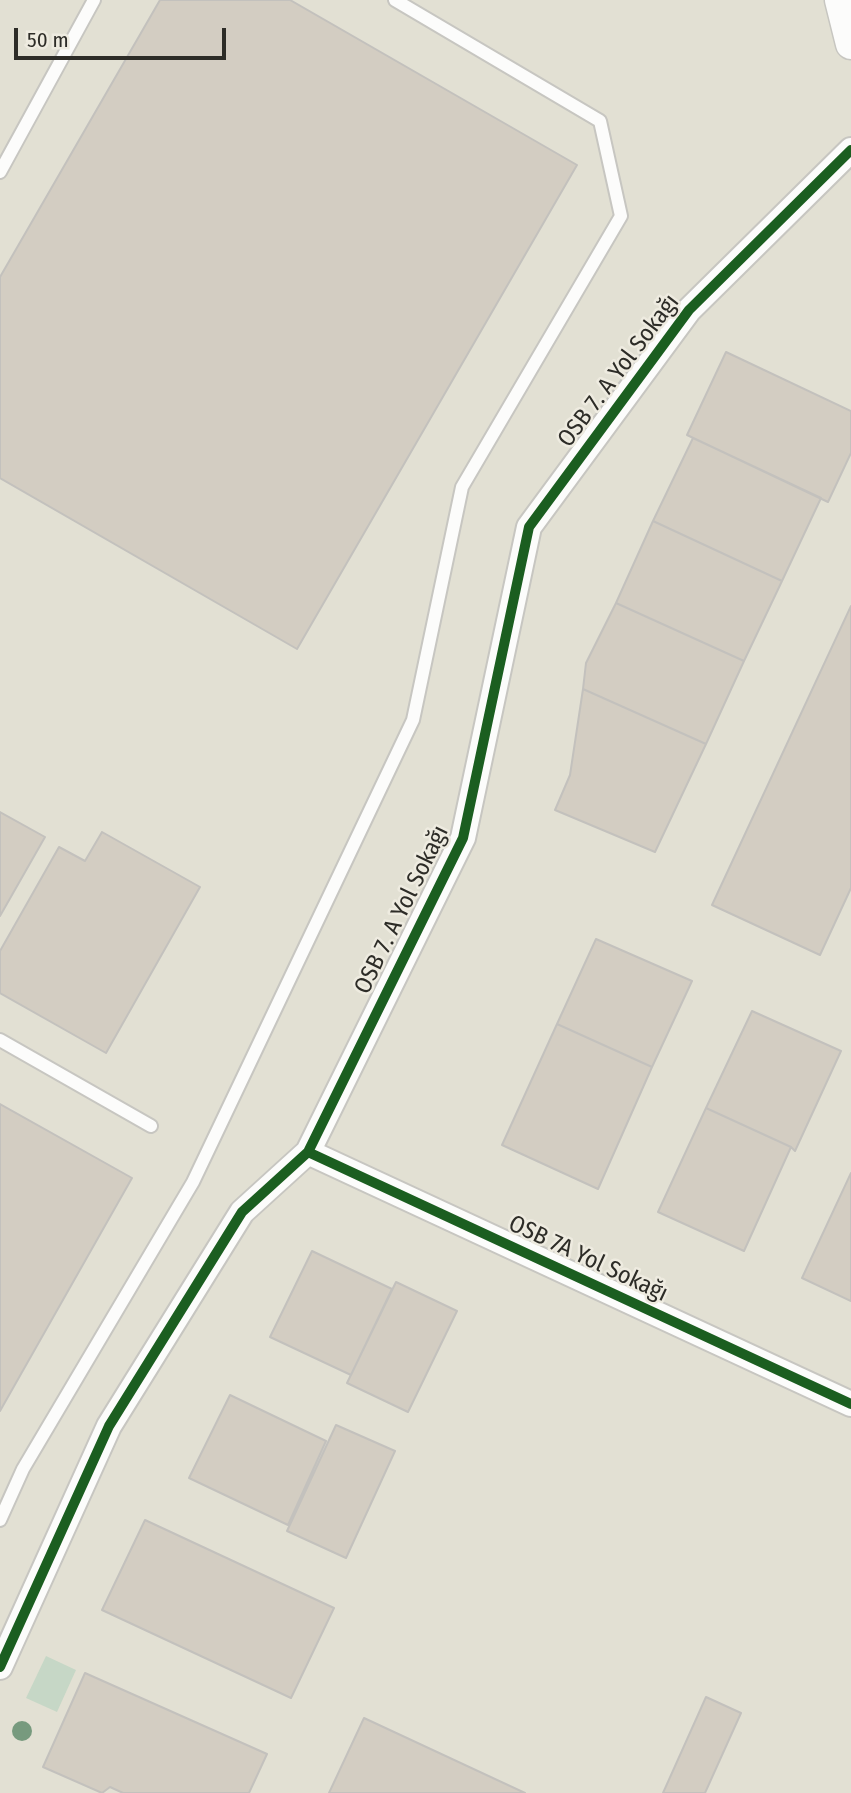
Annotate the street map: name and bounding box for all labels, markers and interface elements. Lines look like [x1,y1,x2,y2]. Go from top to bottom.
scale bar [18,14,229,58]
text: 50 m [27,27,69,53]
street label: OSB 7. A Yol Sokağı [552,289,686,453]
street label: OSB 7. A Yol Sokağı [349,821,455,999]
street label: OSB 7A Yol Sokağı [504,1210,672,1308]

